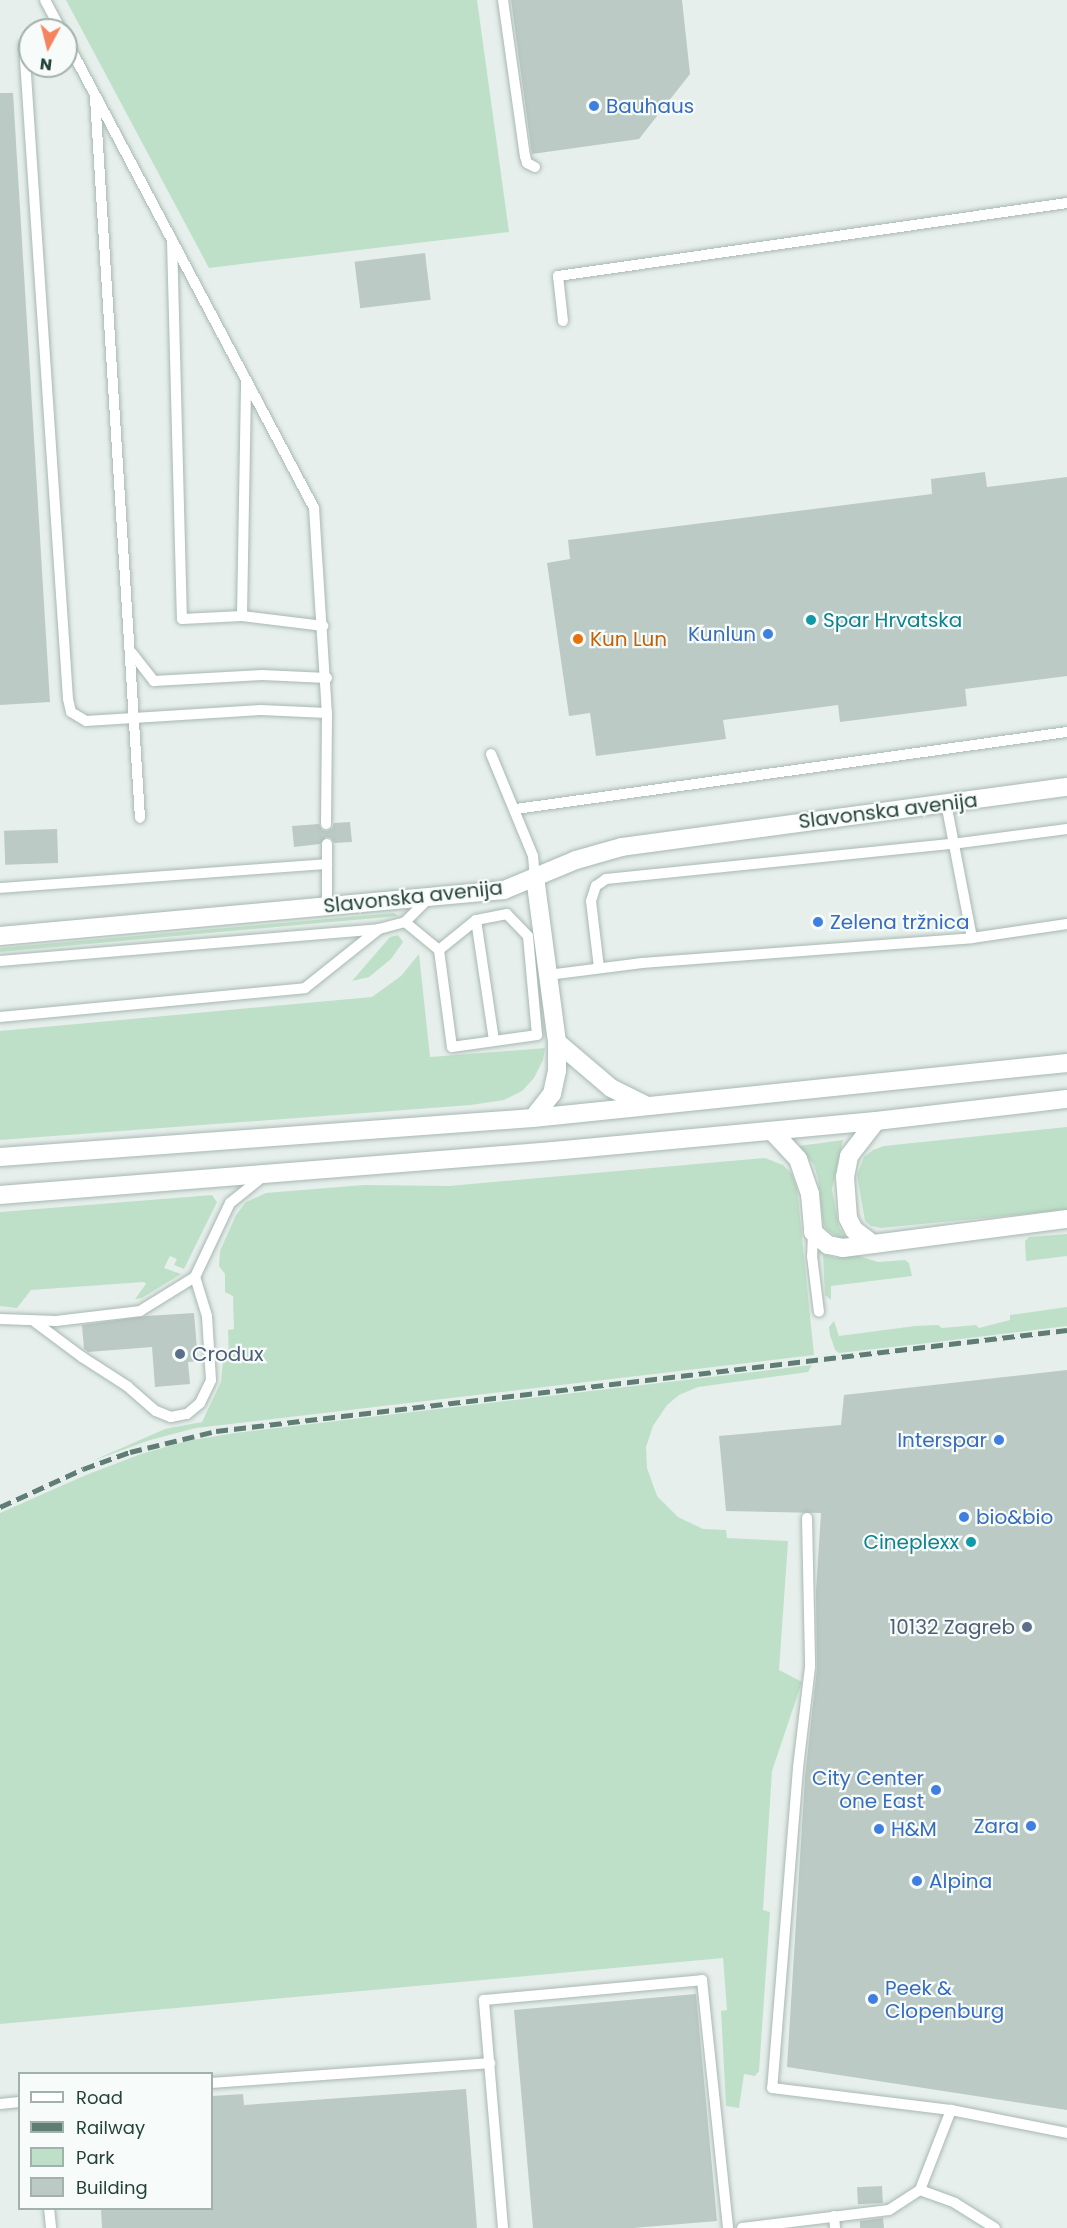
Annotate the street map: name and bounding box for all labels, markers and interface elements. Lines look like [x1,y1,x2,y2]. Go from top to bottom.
north arrow [18,18,78,78]
text: N [39,52,53,77]
place label: Bauhaus [606,94,694,118]
marker: Bauhaus [587,99,601,113]
place label: Spar Hrvatska [823,608,962,632]
marker: Spar Hrvatska [804,613,818,627]
place label: Kunlun [688,622,756,646]
place label: Kun Lun [590,627,667,651]
marker: Kunlun [761,627,775,641]
marker: Kun Lun [571,632,585,646]
street label: Slavonska avenija [797,788,979,834]
street label: Slavonska avenija [322,876,504,918]
place label: Zelena tržnica [830,910,969,934]
marker: Zelena tržnica [811,915,825,929]
place label: Crodux [192,1342,264,1366]
marker: Crodux [173,1347,187,1361]
place label: Interspar [897,1428,987,1452]
marker: Interspar [992,1433,1006,1447]
place label: bio&bio [976,1505,1053,1529]
marker: bio&bio [957,1510,971,1524]
place label: Cineplexx [863,1530,959,1554]
marker: Cineplexx [964,1535,978,1549]
place label: 10132 Zagreb [890,1615,1015,1639]
marker: 10132 Zagreb [1020,1620,1034,1634]
place label: City Center one East [812,1766,924,1813]
marker: City Center one East [929,1783,943,1797]
place label: Zara [974,1814,1019,1838]
place label: H&M [891,1817,937,1841]
marker: Zara [1024,1819,1038,1833]
marker: H&M [872,1822,886,1836]
place label: Alpina [929,1869,992,1893]
marker: Alpina [910,1874,924,1888]
place label: Peek & Clopenburg [885,1976,1004,2023]
marker: Peek & Clopenburg [866,1992,880,2006]
legend [18,2072,213,2210]
text: Road [76,2085,123,2110]
text: Railway [76,2115,145,2140]
text: Park [76,2145,115,2170]
text: Building [76,2175,148,2200]

